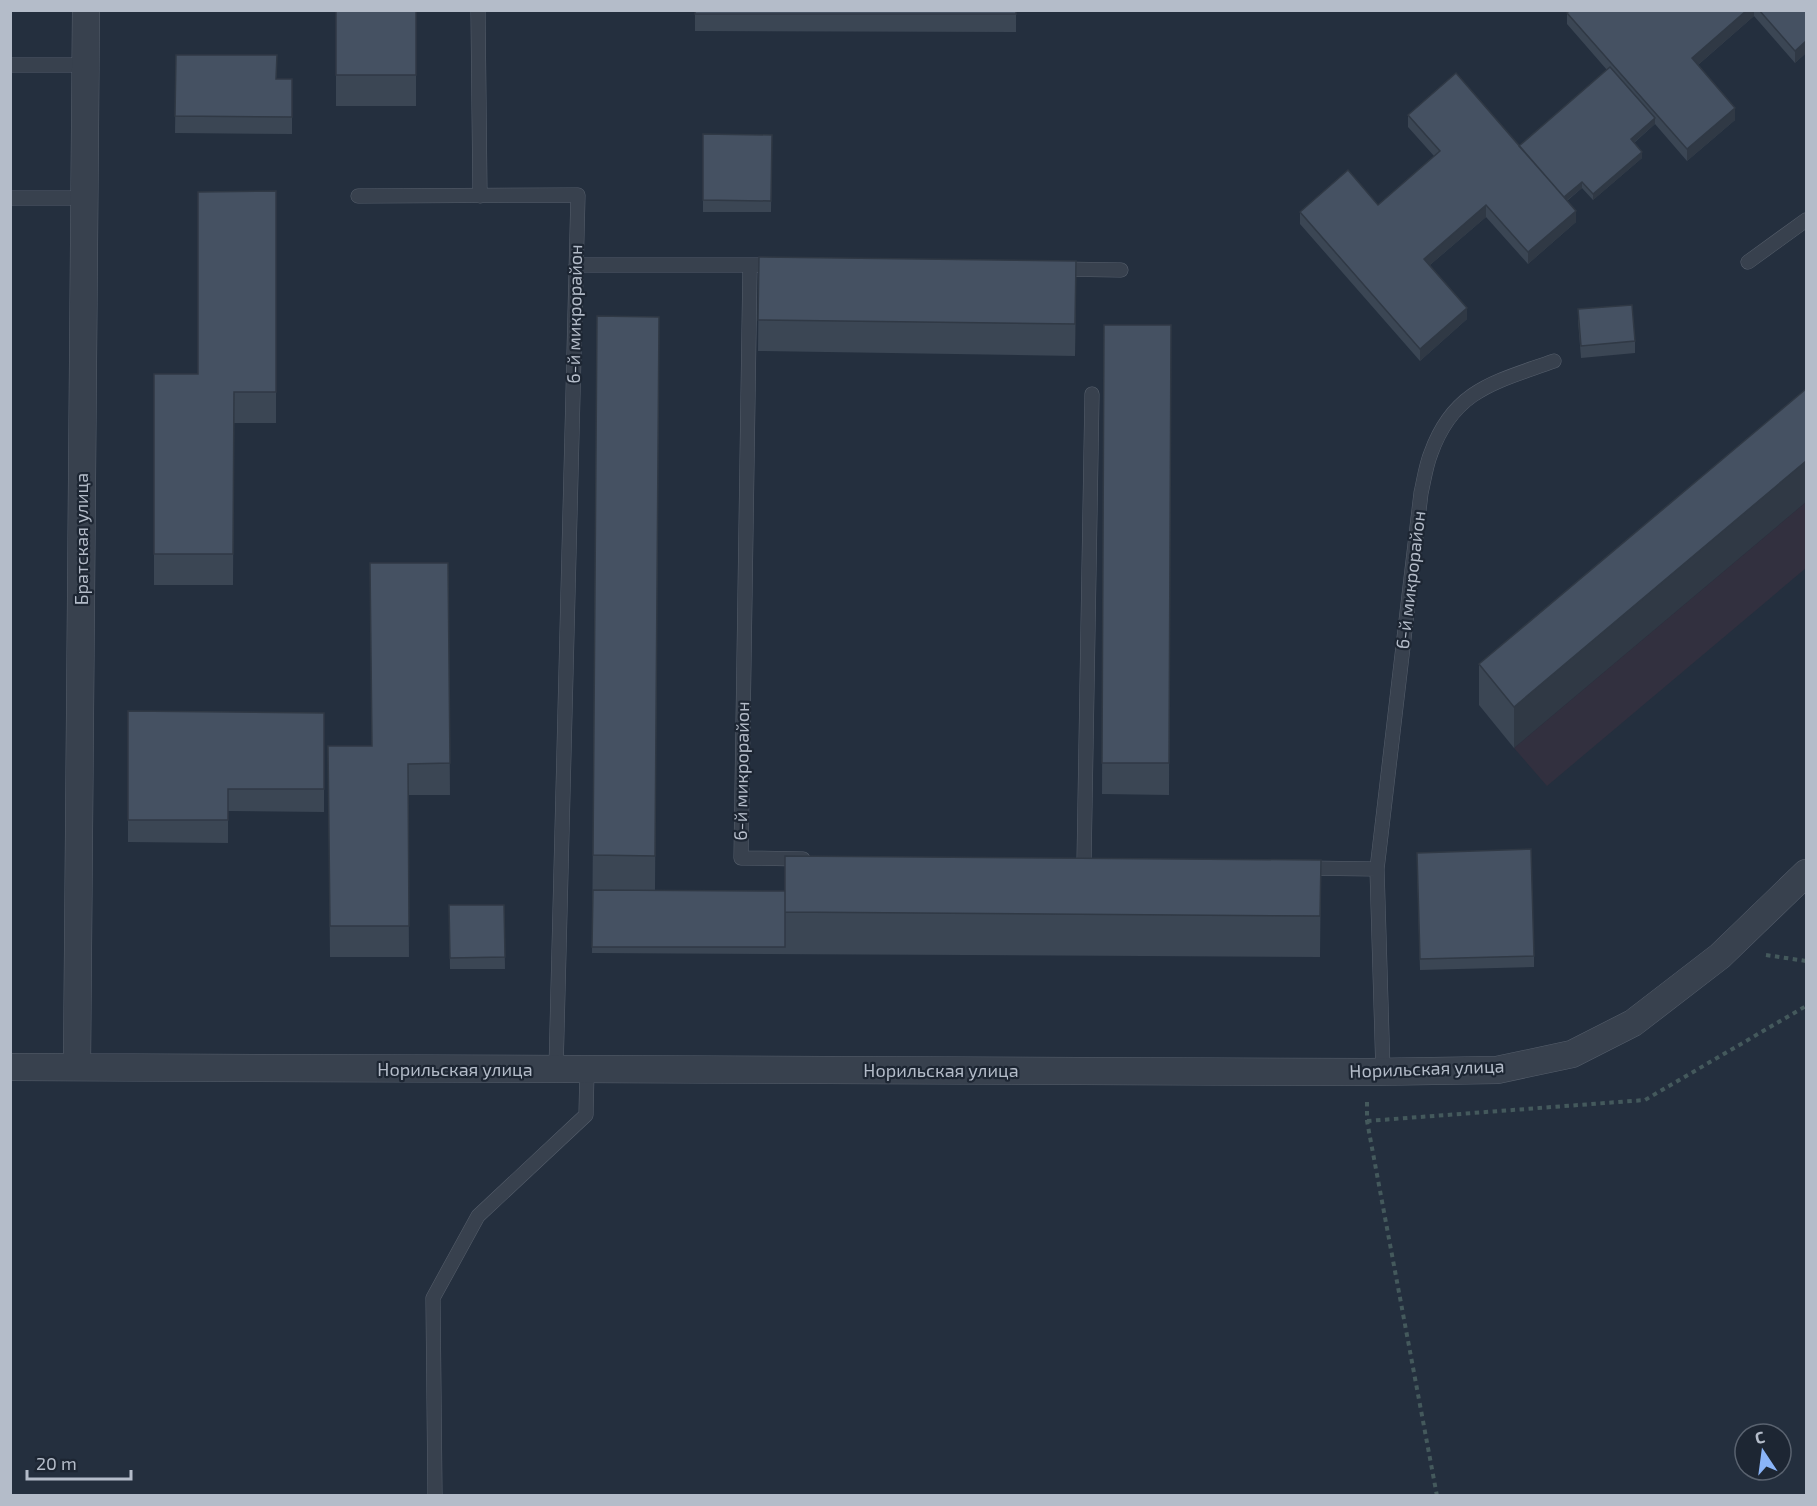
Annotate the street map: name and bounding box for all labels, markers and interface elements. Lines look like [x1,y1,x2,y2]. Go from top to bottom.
street label: 6-й микрорайон [562,244,586,384]
street label: Братская улица [70,473,92,605]
street label: 6-й микрорайон [1391,509,1429,650]
street label: 6-й микрорайон [729,701,753,841]
street label: Норильская улица [1349,1054,1505,1082]
street label: Норильская улица [377,1058,533,1080]
street label: Норильская улица [863,1059,1019,1081]
north arrow [1733,1422,1793,1482]
text: С [1753,1427,1766,1447]
scale bar [27,1443,130,1481]
text: 20 m [36,1452,77,1474]

